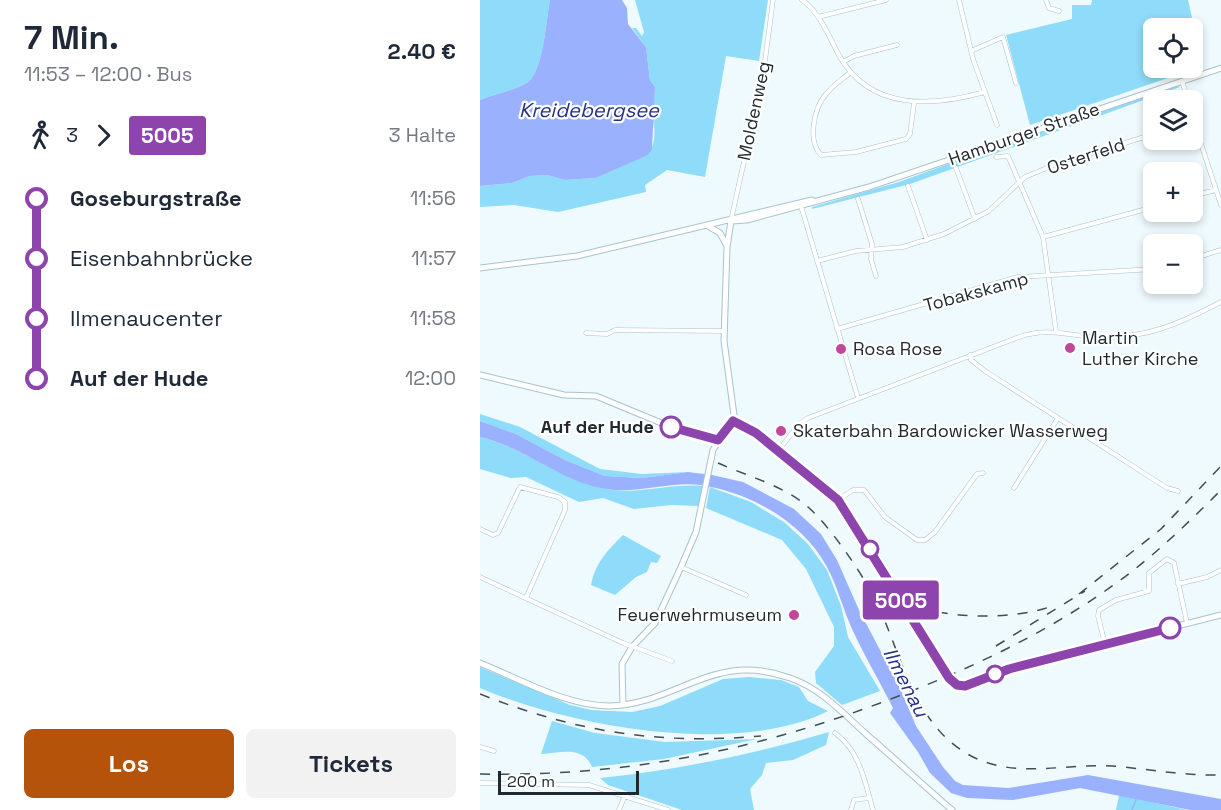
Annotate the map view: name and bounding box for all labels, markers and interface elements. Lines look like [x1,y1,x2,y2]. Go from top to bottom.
text: 7 Min. [24,17,119,59]
map controls [1143,18,1203,294]
button: locate [1143,18,1203,78]
text: 2.40 € [388,37,456,65]
street label: Moldenweg [732,59,775,163]
text: 11:53 – 12:00 · Bus [24,61,192,87]
button: layers [1143,90,1203,150]
water label: Kreidebergsee [519,97,660,123]
street label: Hamburger Straße [945,97,1102,170]
icon: walk [24,119,57,152]
icon: forward [87,119,120,152]
text: 3 [66,122,78,148]
text: 5005 [141,122,194,149]
text: 3 Halte [389,122,456,148]
street label: Osterfeld [1044,132,1128,179]
button: + [1143,162,1203,222]
text: Goseburgstraße [70,184,242,212]
text: 11:56 [410,185,456,211]
button: − [1143,234,1203,294]
text: Eisenbahnbrücke [70,244,253,272]
text: 11:57 [411,245,456,271]
street label: Tobakskamp [921,266,1031,317]
text: Ilmenaucenter [70,304,222,332]
text: 11:58 [410,305,456,331]
place label: Martin Luther Kirche [1082,326,1198,370]
place label: Rosa Rose [853,337,943,360]
marker: Martin Luther Kirche [1063,341,1077,355]
marker: Rosa Rose [834,342,848,356]
text: Auf der Hude [70,364,208,392]
text: 12:00 [405,365,456,391]
place label: Auf der Hude [541,415,654,438]
marker: Auf der Hude [660,416,682,438]
place label: Skaterbahn Bardowicker Wasserweg [793,419,1108,442]
marker: Skaterbahn Bardowicker Wasserweg [774,424,788,438]
unlabelled marker [861,540,879,558]
line badge: 5005 [859,580,943,620]
text: 5005 [875,587,927,614]
place label: Feuerwehrmuseum [618,603,782,626]
marker: Feuerwehrmuseum [787,608,801,622]
unlabelled marker [1159,617,1181,639]
water label: Ilmenau [877,643,935,723]
unlabelled marker [986,665,1004,683]
button: Los [24,729,234,798]
button: Tickets [246,729,456,798]
scale bar [498,768,639,796]
text: 200 m [507,771,555,792]

